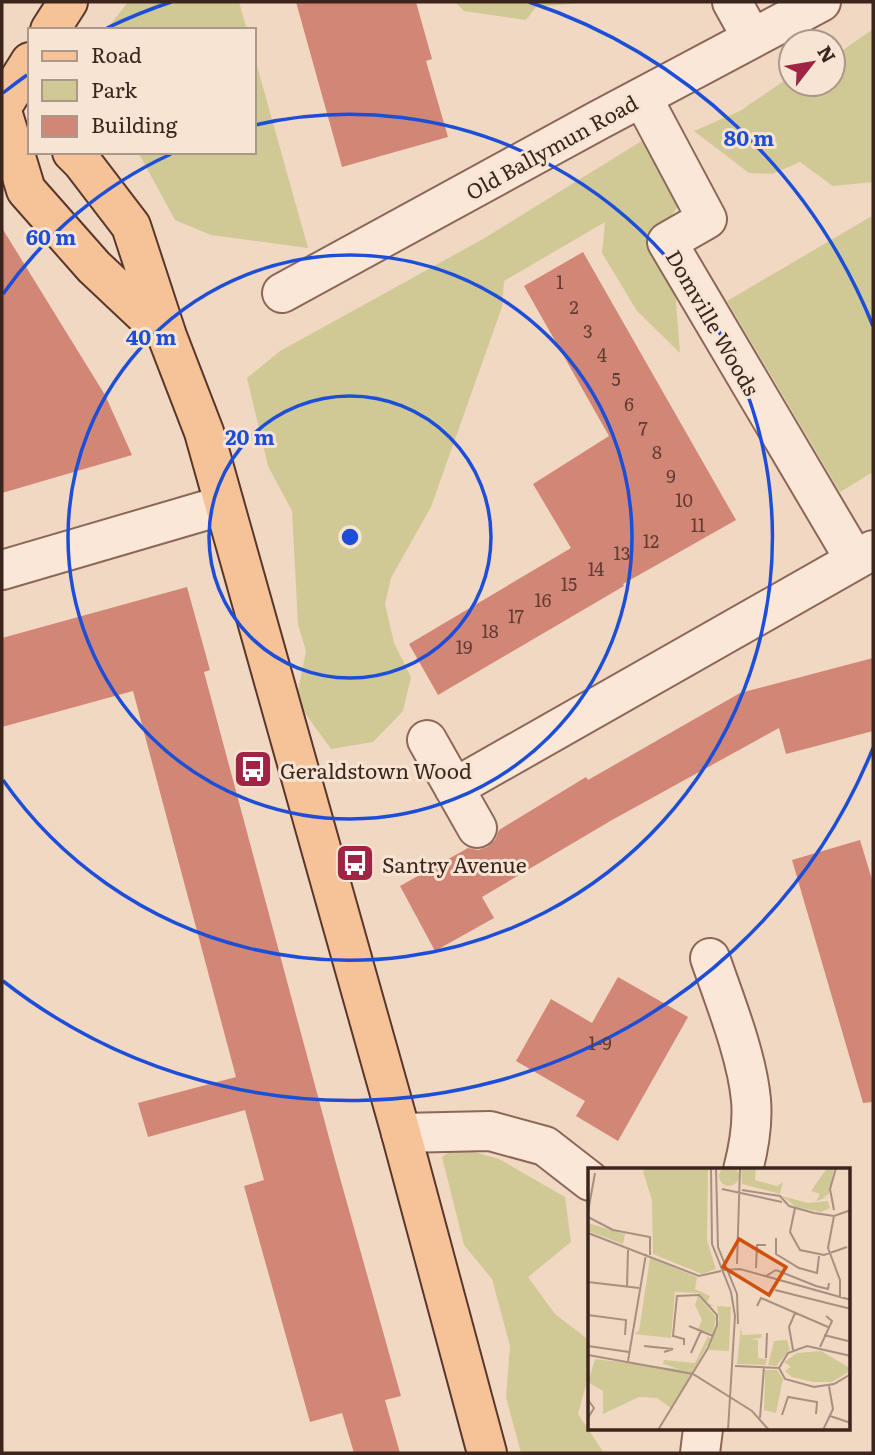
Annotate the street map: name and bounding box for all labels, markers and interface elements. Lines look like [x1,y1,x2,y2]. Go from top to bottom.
legend [28,28,256,154]
north arrow [777,28,847,98]
text: Road [91,38,142,69]
text: N [811,40,844,68]
text: Park [91,73,137,104]
street label: Old Ballymun Road [459,86,643,206]
text: Building [91,108,178,139]
text: 80 m [724,121,774,152]
text: 60 m [26,220,76,251]
street label: Domville Woods [660,243,768,401]
house number: 1 [556,268,564,295]
house number: 2 [569,293,579,320]
house number: 3 [583,317,593,344]
text: 40 m [126,320,176,351]
house number: 4 [597,341,607,368]
house number: 5 [611,365,621,392]
house number: 6 [624,390,634,417]
house number: 7 [638,414,648,441]
text: 20 m [225,420,275,451]
house number: 8 [652,438,662,465]
house number: 9 [666,462,676,489]
house number: 10 [675,486,693,513]
house number: 11 [691,511,705,538]
centre of rings [338,525,362,549]
house number: 12 [643,527,659,554]
house number: 13 [613,539,631,566]
house number: 14 [588,555,604,582]
house number: 15 [561,570,577,597]
house number: 16 [535,586,552,613]
house number: 17 [508,602,524,629]
house number: 18 [481,617,499,644]
house number: 19 [456,633,472,660]
bus stop icon: Geraldstown Wood [232,748,274,790]
place label: Geraldstown Wood [280,754,472,785]
bus stop icon: Santry Avenue [334,842,376,884]
place label: Santry Avenue [382,848,527,879]
house number: 1-9 [588,1029,612,1056]
inset map [588,1168,850,1430]

